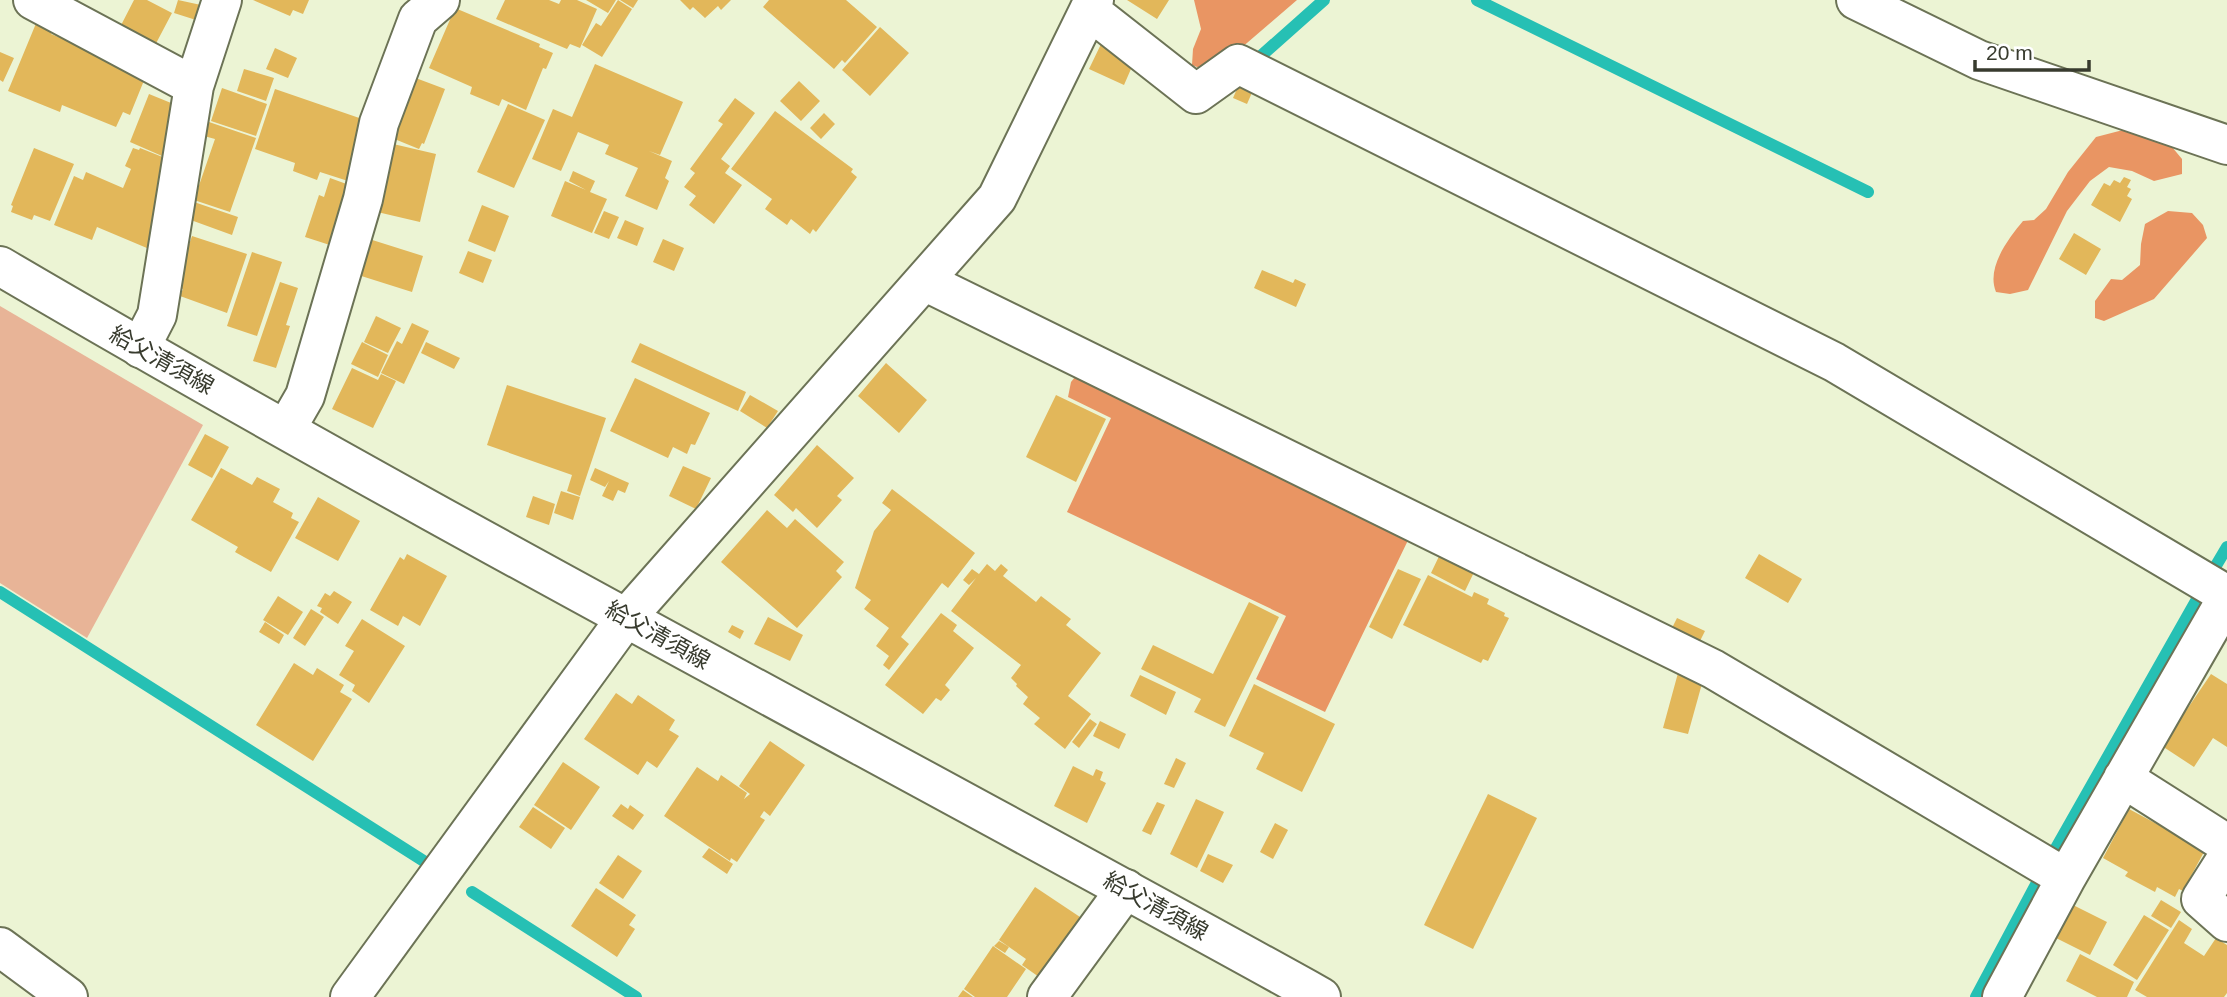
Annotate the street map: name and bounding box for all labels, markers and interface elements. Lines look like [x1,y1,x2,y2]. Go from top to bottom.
scale bar [1975,28,2089,72]
text: 20 m [1986,41,2033,64]
street label: 給父清須線 [105,321,219,399]
street label: 給父清須線 [601,596,715,674]
street label: 給父清須線 [1099,867,1213,945]

